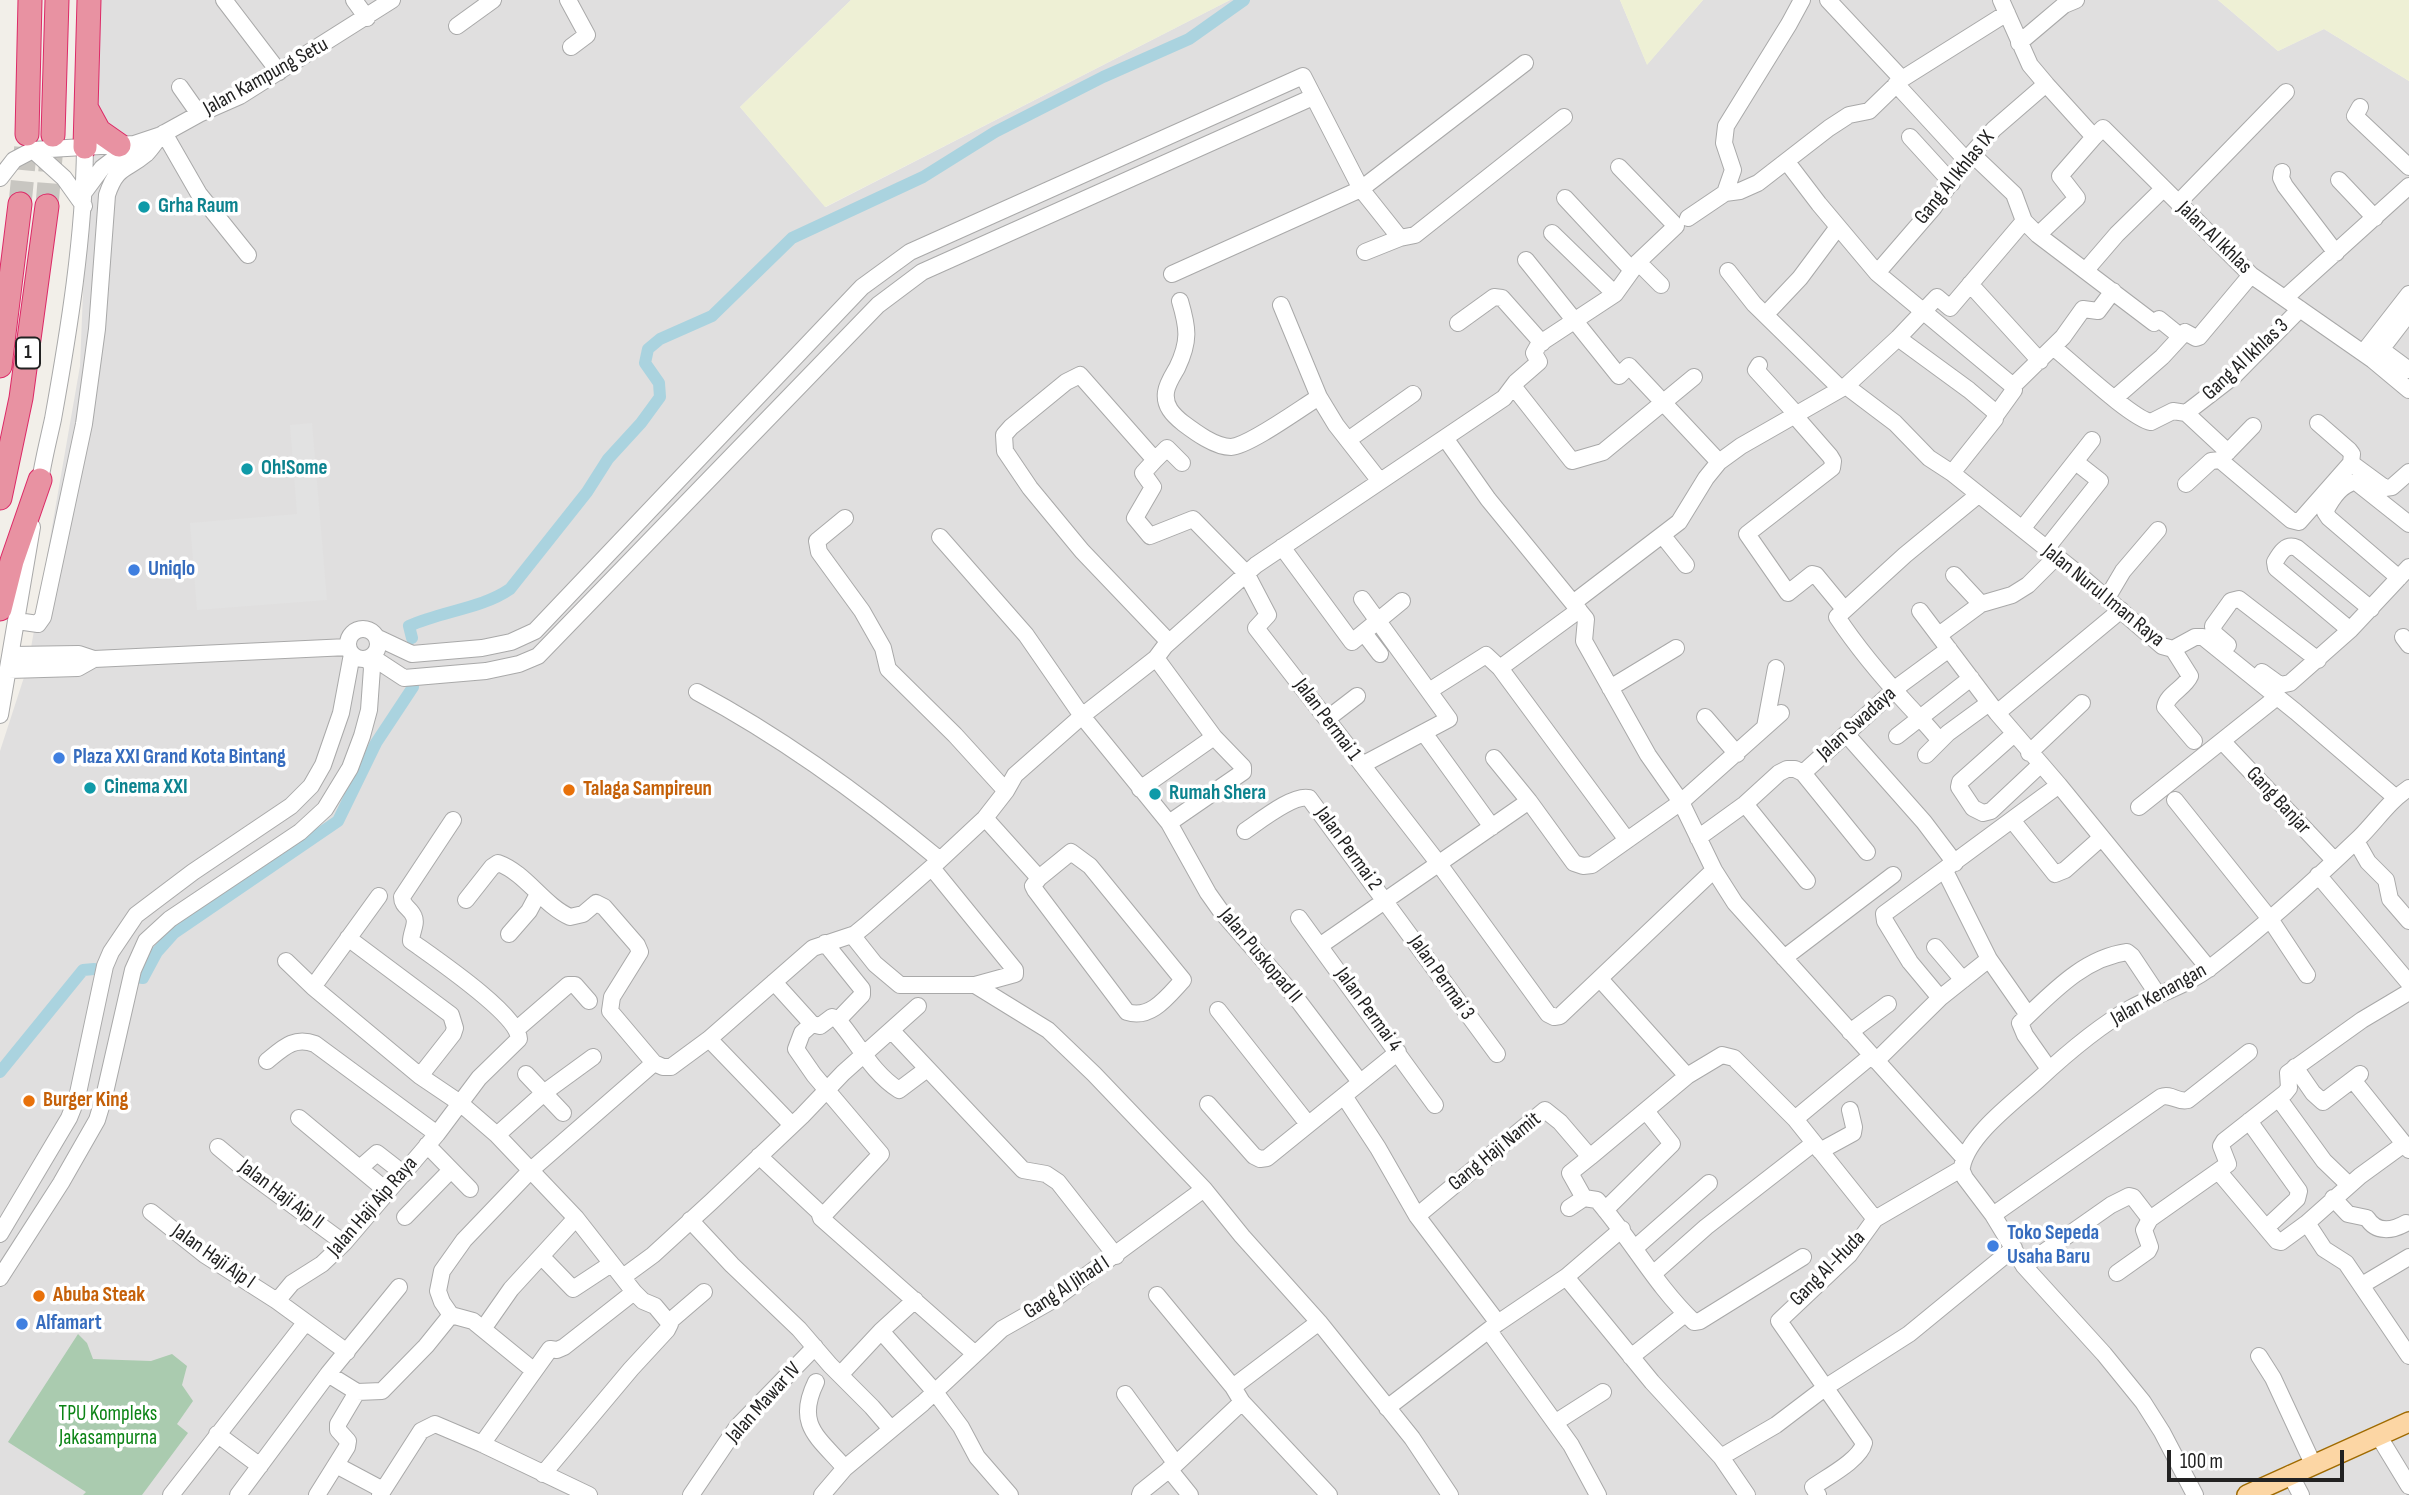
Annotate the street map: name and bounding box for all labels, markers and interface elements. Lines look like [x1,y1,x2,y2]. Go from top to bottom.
street label: Jalan Kampung Setu [199,32,333,122]
street label: Gang Al Ikhlas IX [1910,126,2000,230]
place label: Grha Raum [158,194,238,220]
street label: Jalan Al Ikhlas [2171,196,2257,280]
marker: Grha Raum [136,199,152,215]
street label: Gang Al Ikhlas 3 [2198,314,2294,406]
road number: 1 [16,338,40,368]
place label: Oh!Some [261,456,327,482]
marker: Oh!Some [239,461,255,477]
street label: Jalan Nurul Iman Raya [2037,539,2169,653]
place label: Uniqlo [148,557,195,583]
marker: Uniqlo [126,562,142,578]
street label: Jalan Permai 1 [1288,674,1366,766]
street label: Jalan Swadaya [1812,682,1902,766]
place label: Plaza XXI Grand Kota Bintang [73,745,286,771]
marker: Plaza XXI Grand Kota Bintang [51,750,67,766]
street label: Gang Banjar [2240,762,2316,840]
place label: Cinema XXI [104,775,188,801]
place label: Talaga Sampireun [583,777,712,803]
marker: Cinema XXI [82,780,98,796]
place label: Rumah Shera [1169,781,1266,807]
marker: Talaga Sampireun [561,782,577,798]
marker: Rumah Shera [1147,786,1163,802]
street label: Jalan Permai 2 [1309,802,1387,896]
street label: Jalan Puskopad II [1213,904,1307,1008]
street label: Jalan Permai 3 [1403,931,1479,1025]
street label: Jalan Kenangan [2107,958,2211,1032]
street label: Jalan Permai 4 [1329,963,1407,1057]
place label: Burger King [43,1088,128,1114]
marker: Burger King [21,1093,37,1109]
street label: Gang Haji Namit [1444,1107,1546,1197]
street label: Jalan Haji Aip Raya [323,1152,423,1262]
street label: Jalan Haji Aip II [234,1155,328,1235]
street label: Jalan Haji Aip I [167,1219,259,1295]
place label: Toko Sepeda Usaha Baru [2007,1221,2099,1271]
street label: Gang Al-Huda [1785,1226,1871,1312]
marker: Toko Sepeda Usaha Baru [1985,1238,2001,1254]
street label: Gang Al Jihad I [1019,1251,1115,1325]
place label: Abuba Steak [53,1283,145,1309]
marker: Abuba Steak [31,1288,47,1304]
place label: Alfamart [36,1311,102,1337]
marker: Alfamart [14,1316,30,1332]
street label: Jalan Mawar IV [721,1357,807,1449]
park label: TPU Kompleks Jakasampurna [59,1402,157,1452]
scale bar [2171,1436,2348,1480]
text: 100 m [2180,1449,2223,1474]

